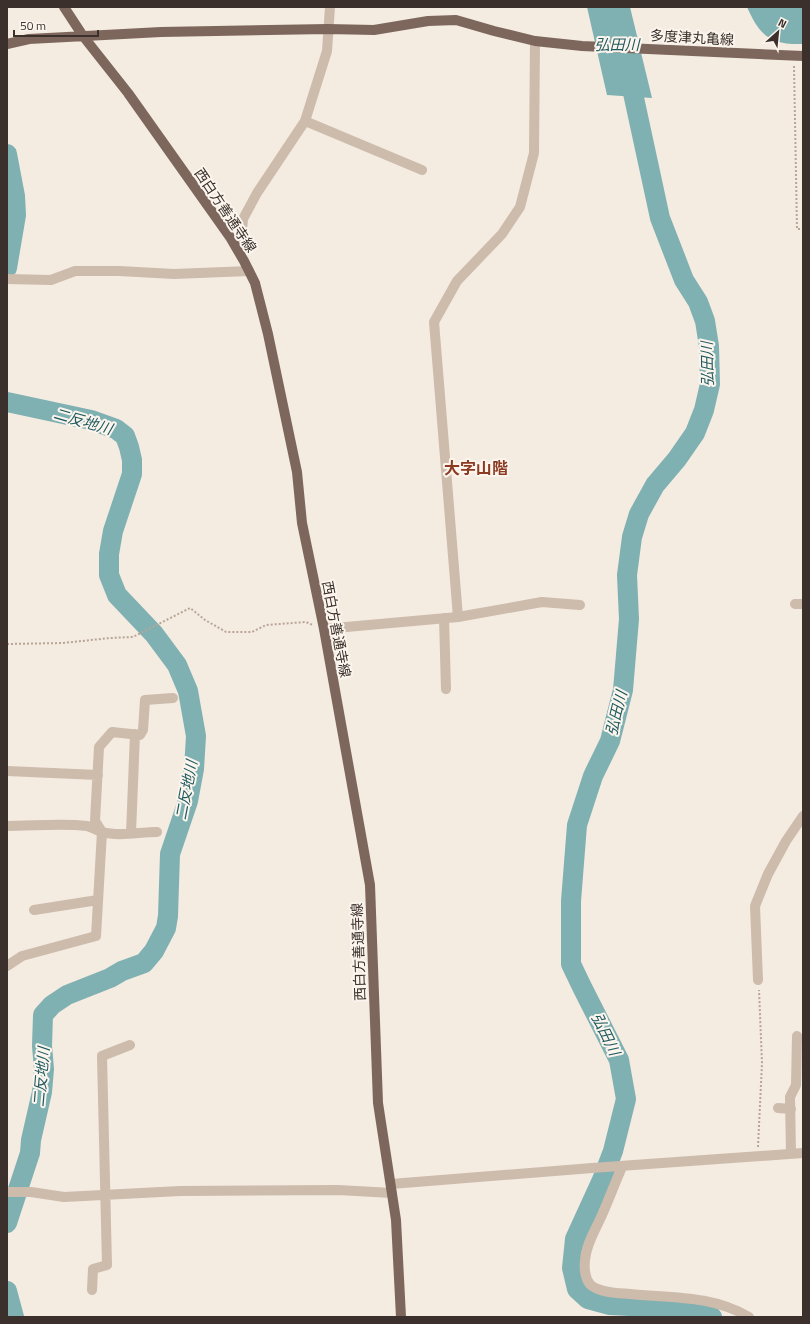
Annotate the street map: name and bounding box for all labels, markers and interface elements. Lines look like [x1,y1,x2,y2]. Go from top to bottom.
scale bar [14,12,98,38]
north arrow [758,12,798,52]
text: N [776,14,790,32]
text: 50 m [20,16,46,35]
street label: 多度津丸亀線 [650,24,734,50]
water label: 弘田川 [594,33,641,56]
street label: 西白方善通寺線 [190,164,262,256]
water label: 弘田川 [695,339,719,387]
water label: 二反地川 [51,402,117,441]
district label: 大字山階 [444,456,508,480]
street label: 西白方善通寺線 [317,579,357,679]
water label: 弘田川 [599,686,633,738]
water label: 二反地川 [169,756,203,822]
street label: 西白方善通寺線 [346,903,370,1001]
water label: 弘田川 [586,1009,627,1061]
water label: 二反地川 [27,1044,55,1108]

